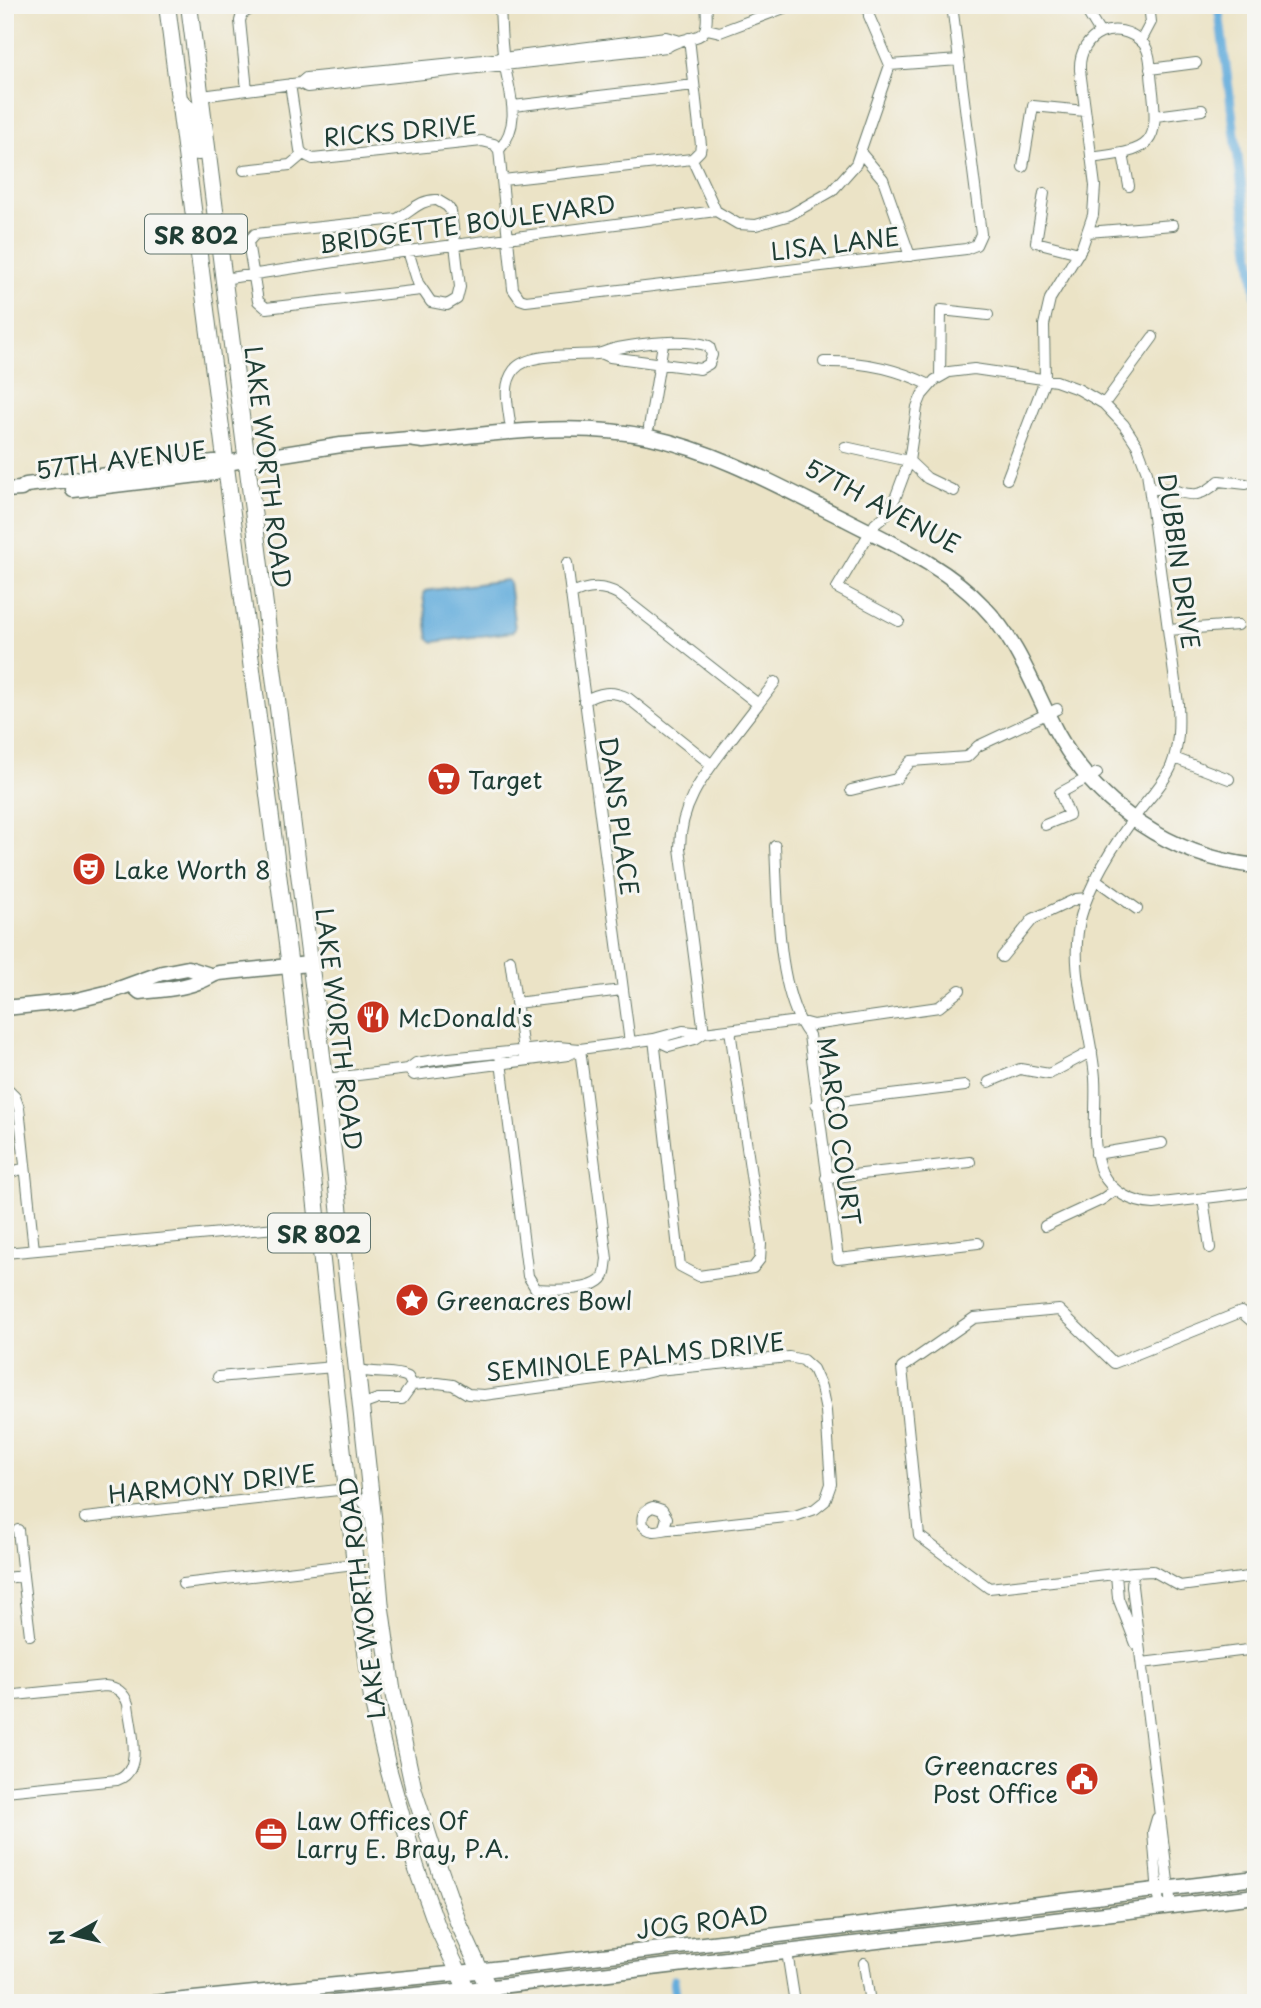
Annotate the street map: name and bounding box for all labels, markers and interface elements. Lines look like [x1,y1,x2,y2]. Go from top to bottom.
street label: RICKS DRIVE [322,105,478,155]
street label: BRIDGETTE BOULEVARD [316,184,618,262]
road number: SR 802 [145,215,247,254]
street label: LISA LANE [769,217,901,269]
street label: LAKE WORTH ROAD [236,344,302,590]
street label: 57TH AVENUE [34,431,208,487]
street label: 57TH AVENUE [799,449,967,561]
street label: DUBBIN DRIVE [1150,471,1210,651]
street label: DANS PLACE [591,734,649,898]
supermarket icon: Target [425,760,463,798]
place label: Target [468,761,543,797]
theatre icon: Lake Worth 8 [70,850,108,888]
place label: Lake Worth 8 [114,851,271,887]
street label: LAKE WORTH ROAD [307,906,373,1152]
restaurant icon: McDonald's [354,998,392,1036]
place label: McDonald's [398,999,533,1035]
street label: MARCO COURT [809,1035,871,1228]
road number: SR 802 [268,1214,370,1252]
place icon: Greenacres Bowl [393,1281,431,1319]
place label: Greenacres Bowl [436,1282,633,1318]
street label: SEMINOLE PALMS DRIVE [484,1322,786,1390]
street label: HARMONY DRIVE [106,1454,318,1512]
street label: LAKE WORTH ROAD [328,1475,394,1721]
place label: Greenacres Post Office [924,1747,1058,1811]
public building icon: Greenacres Post Office [1063,1760,1101,1798]
place label: Law Offices Of Larry E. Bray, P.A. [296,1802,510,1866]
office icon: Law Offices Of Larry E. Bray, P.A. [252,1815,290,1853]
street label: JOG ROAD [634,1895,770,1947]
north arrow [38,1899,108,1969]
text: N [41,1928,71,1947]

